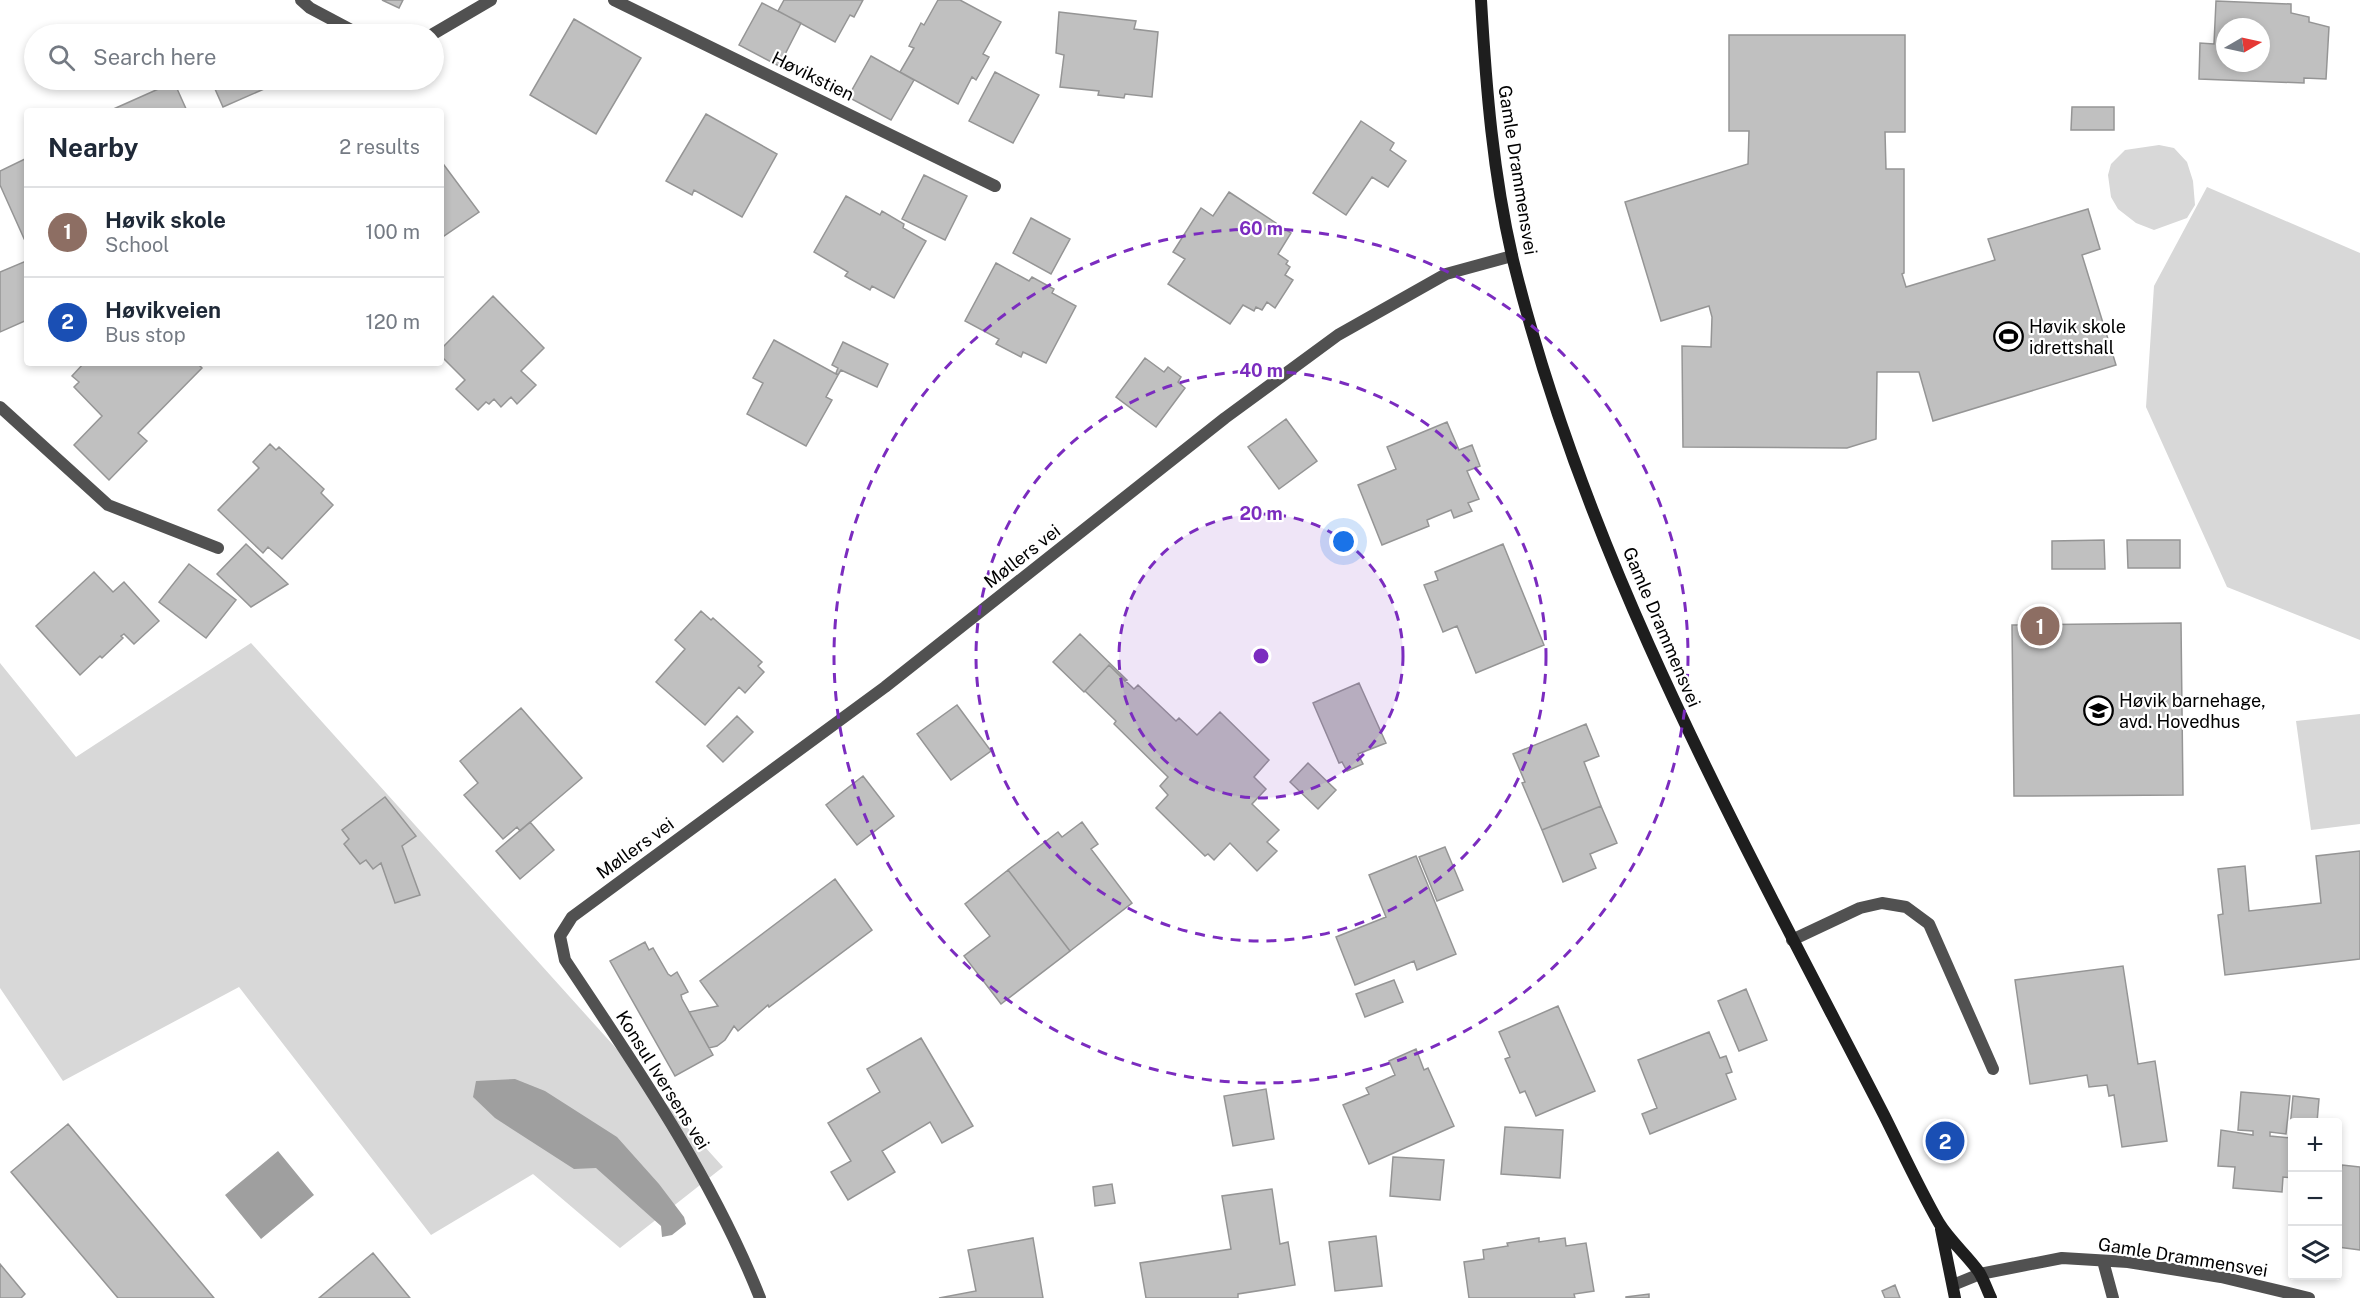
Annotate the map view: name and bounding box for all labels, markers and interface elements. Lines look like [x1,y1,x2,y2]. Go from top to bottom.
north arrow [2216,18,2270,72]
search box [24,24,444,90]
icon: search [45,41,78,74]
text: Search here [93,44,217,70]
street label: Høvikstien [768,47,858,105]
street label: Gamle Drammensvei [1494,84,1542,256]
text: Nearby [48,132,138,163]
text: 2 results [339,135,420,159]
text: Høvik skole [105,207,226,233]
text: 60 m [1239,218,1283,239]
text: 1 [63,220,72,244]
text: 100 m [365,220,420,244]
text: School [105,233,169,257]
text: Høvikveien [105,297,221,323]
text: 2 [61,310,74,334]
text: 120 m [366,310,420,334]
place label: Høvik skole idrettshall [2029,316,2126,358]
sports icon: Høvik skole idrettshall [1992,320,2024,352]
text: Bus stop [105,323,186,347]
text: 40 m [1239,360,1283,381]
text: 20 m [1239,503,1283,524]
street label: Møllers vei [980,520,1064,592]
your location [1329,527,1358,556]
street label: Gamle Drammensvei [1619,544,1705,710]
pin: 1 [2020,604,2060,648]
centre of rings [1251,646,1271,666]
place label: Høvik barnehage, avd. Hovedhus [2119,690,2266,732]
school or university icon: Høvik barnehage, avd. Hovedhus [2082,694,2114,726]
street label: Møllers vei [592,813,678,883]
street label: Konsul Iversens vei [612,1007,714,1153]
pin: 2 [1926,1118,1964,1164]
map controls [2288,1118,2342,1280]
button: + [2288,1118,2342,1172]
button: − [2288,1172,2342,1226]
button: layers [2288,1226,2342,1280]
street label: Gamle Drammensvei [2097,1233,2269,1281]

